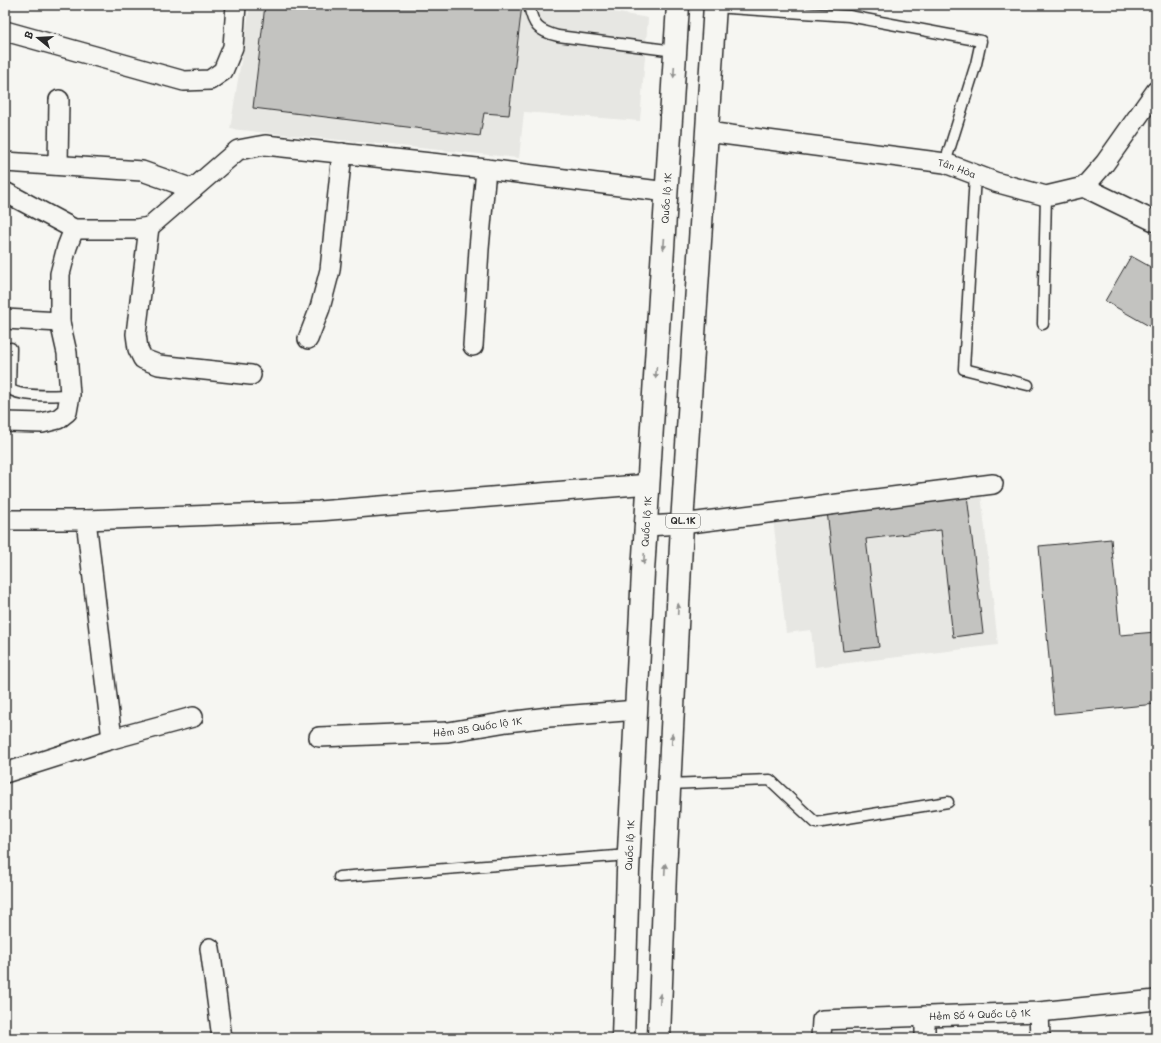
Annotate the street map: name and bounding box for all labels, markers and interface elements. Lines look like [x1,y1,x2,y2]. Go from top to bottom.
north arrow [18,18,58,58]
text: B [20,29,36,41]
one-way arrow [671,66,677,79]
street label: Tân Hòa [937,155,978,181]
street label: Quốc lộ 1K [658,173,675,224]
one-way arrow [660,238,667,250]
one-way arrow [652,367,659,379]
street label: Quốc lộ 1K [638,496,655,547]
road number: QL.1K [666,514,700,528]
one-way arrow [641,553,647,566]
one-way arrow [675,603,682,615]
street label: Hẻm 35 Quốc lộ 1K [433,713,523,740]
one-way arrow [668,733,675,745]
street label: Quốc lộ 1K [621,820,638,871]
one-way arrow [662,862,668,875]
one-way arrow [657,993,664,1005]
street label: Hẻm Số 4 Quốc Lộ 1K [929,1005,1031,1023]

